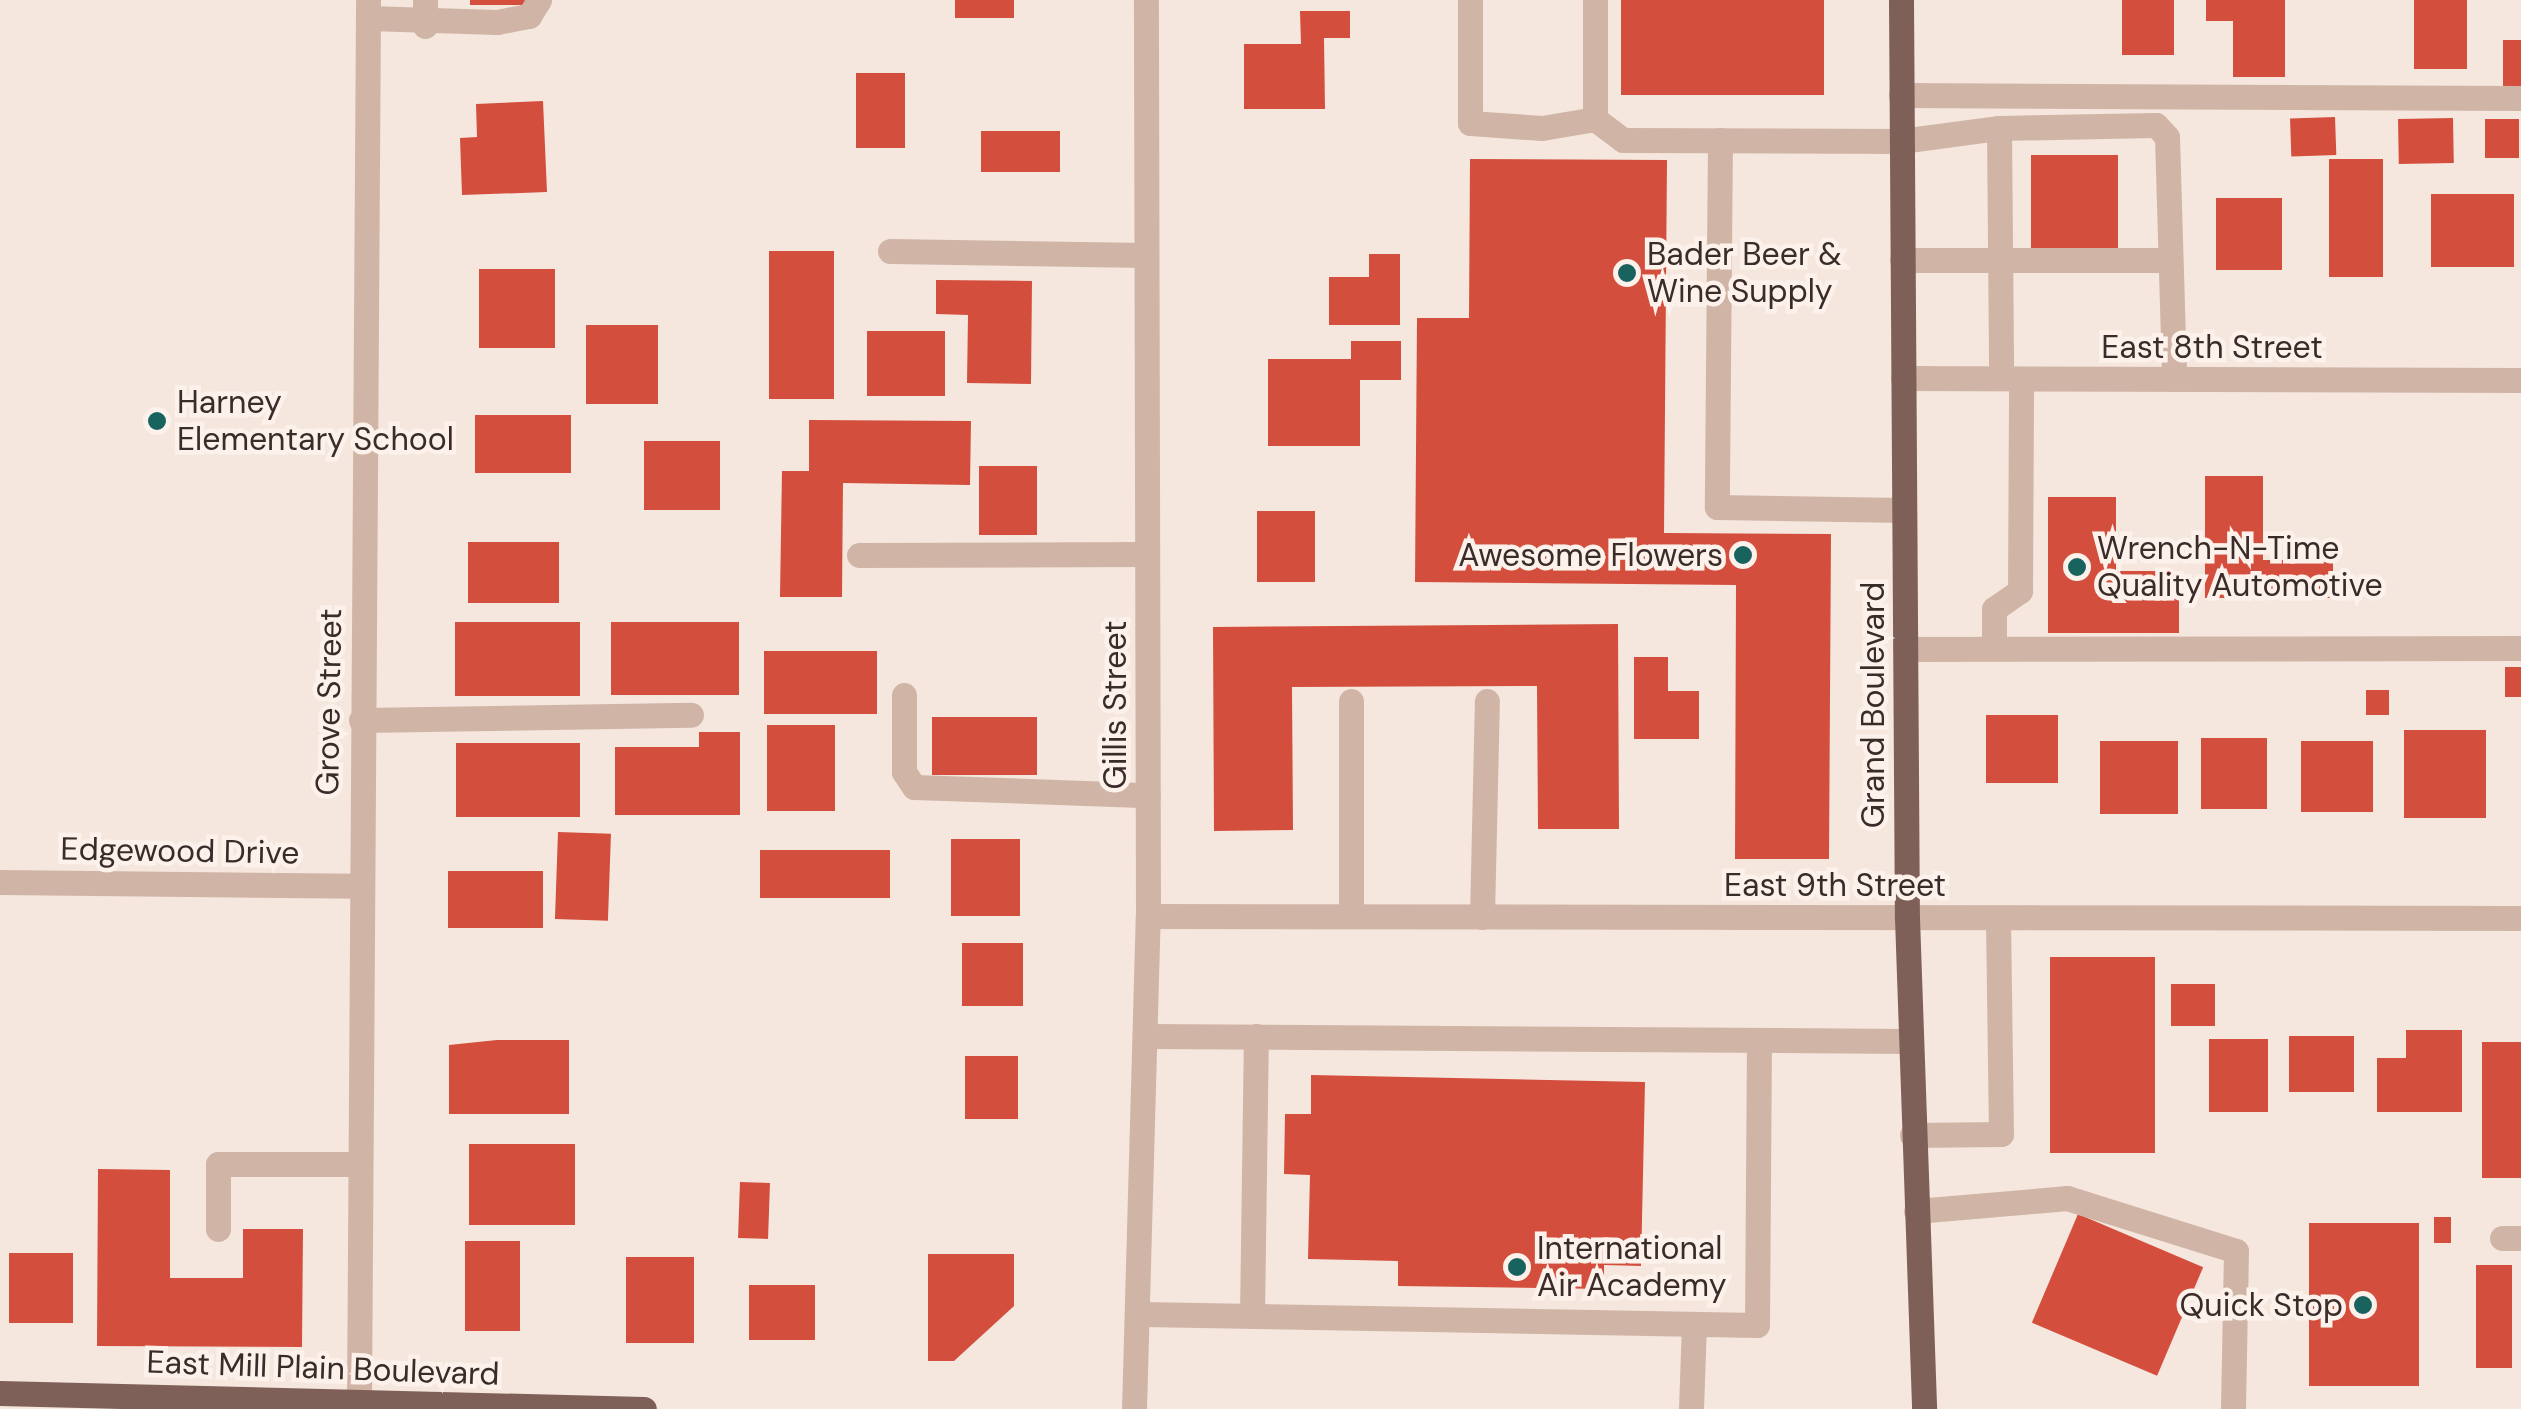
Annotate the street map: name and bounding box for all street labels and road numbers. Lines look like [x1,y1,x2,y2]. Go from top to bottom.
street label: East 8th Street [2101,328,2323,366]
street label: Grand Boulevard [1854,582,1892,828]
street label: Grove Street [308,608,350,796]
street label: Gillis Street [1096,620,1134,790]
street label: Edgewood Drive [60,830,300,872]
street label: East 9th Street [1724,866,1946,904]
street label: East Mill Plain Boulevard [146,1343,500,1393]

